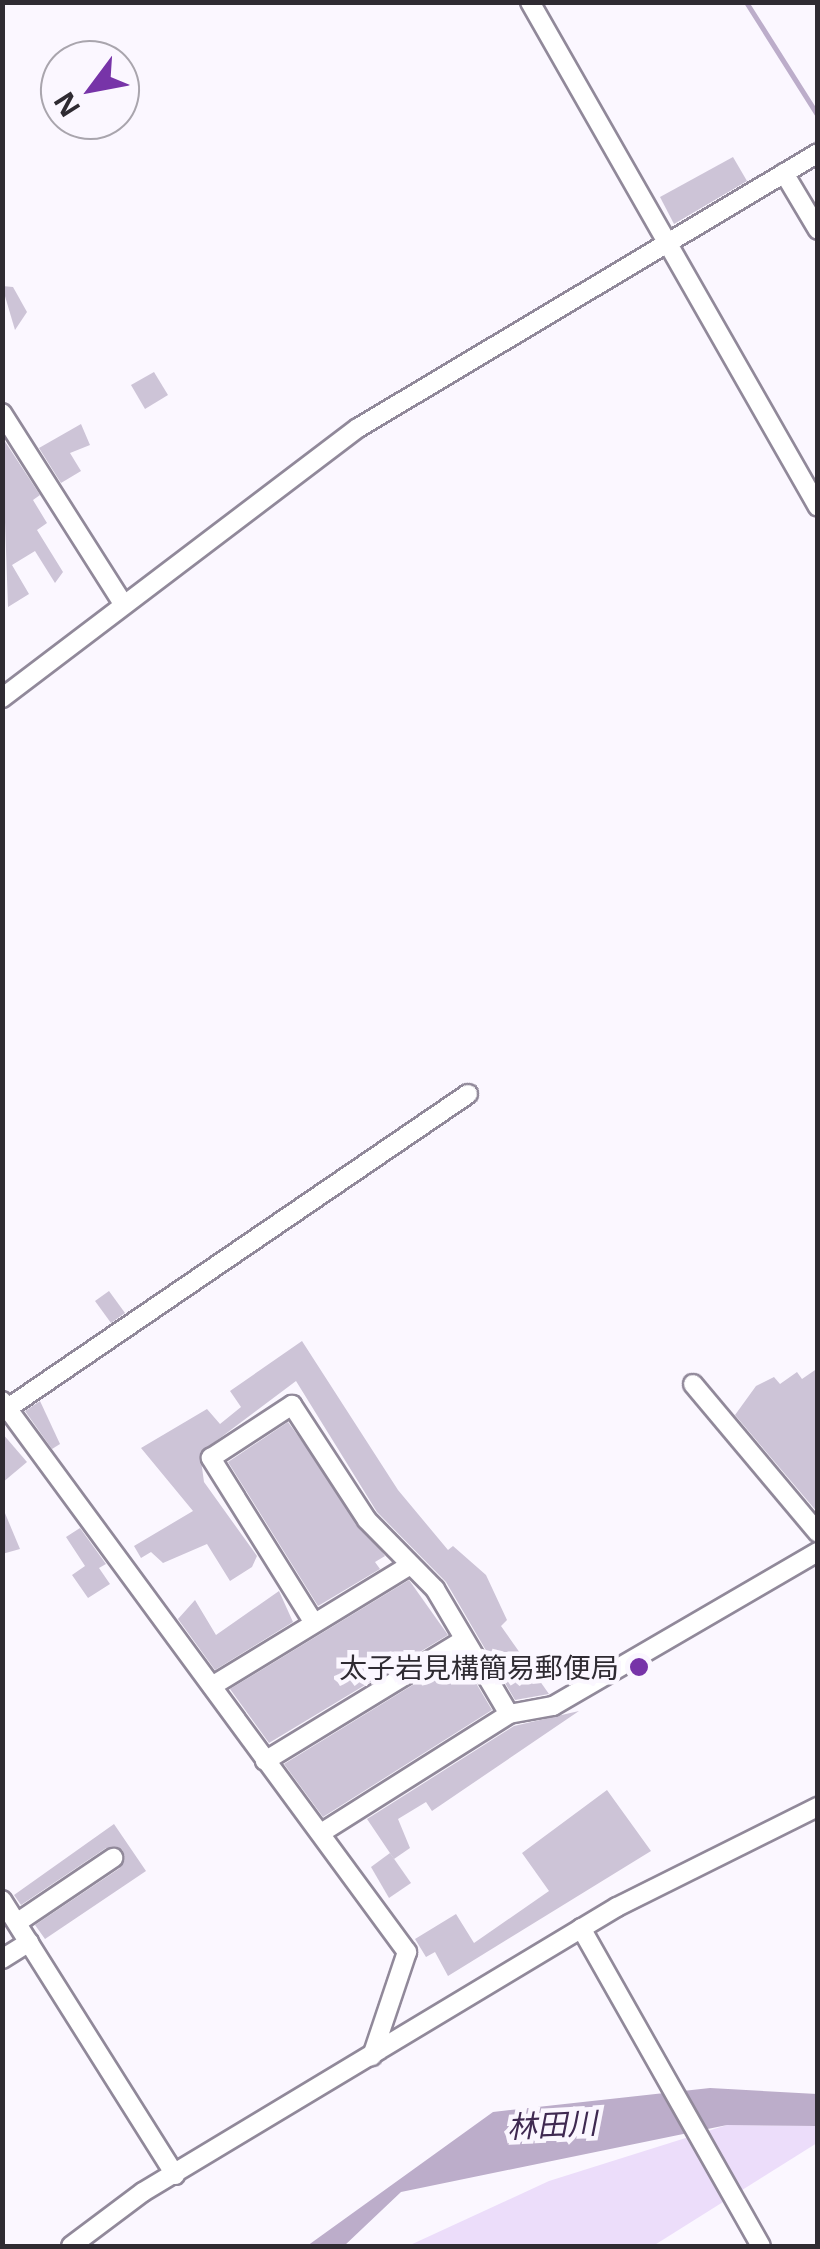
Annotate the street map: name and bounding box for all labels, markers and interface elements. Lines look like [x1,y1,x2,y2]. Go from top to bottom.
north arrow [40,40,140,140]
text: N [44,85,88,125]
place label: 太子岩見構簡易郵便局 [339,1650,619,1684]
marker: 太子岩見構簡易郵便局 [628,1656,650,1678]
water label: 林田川 [506,2105,598,2145]

